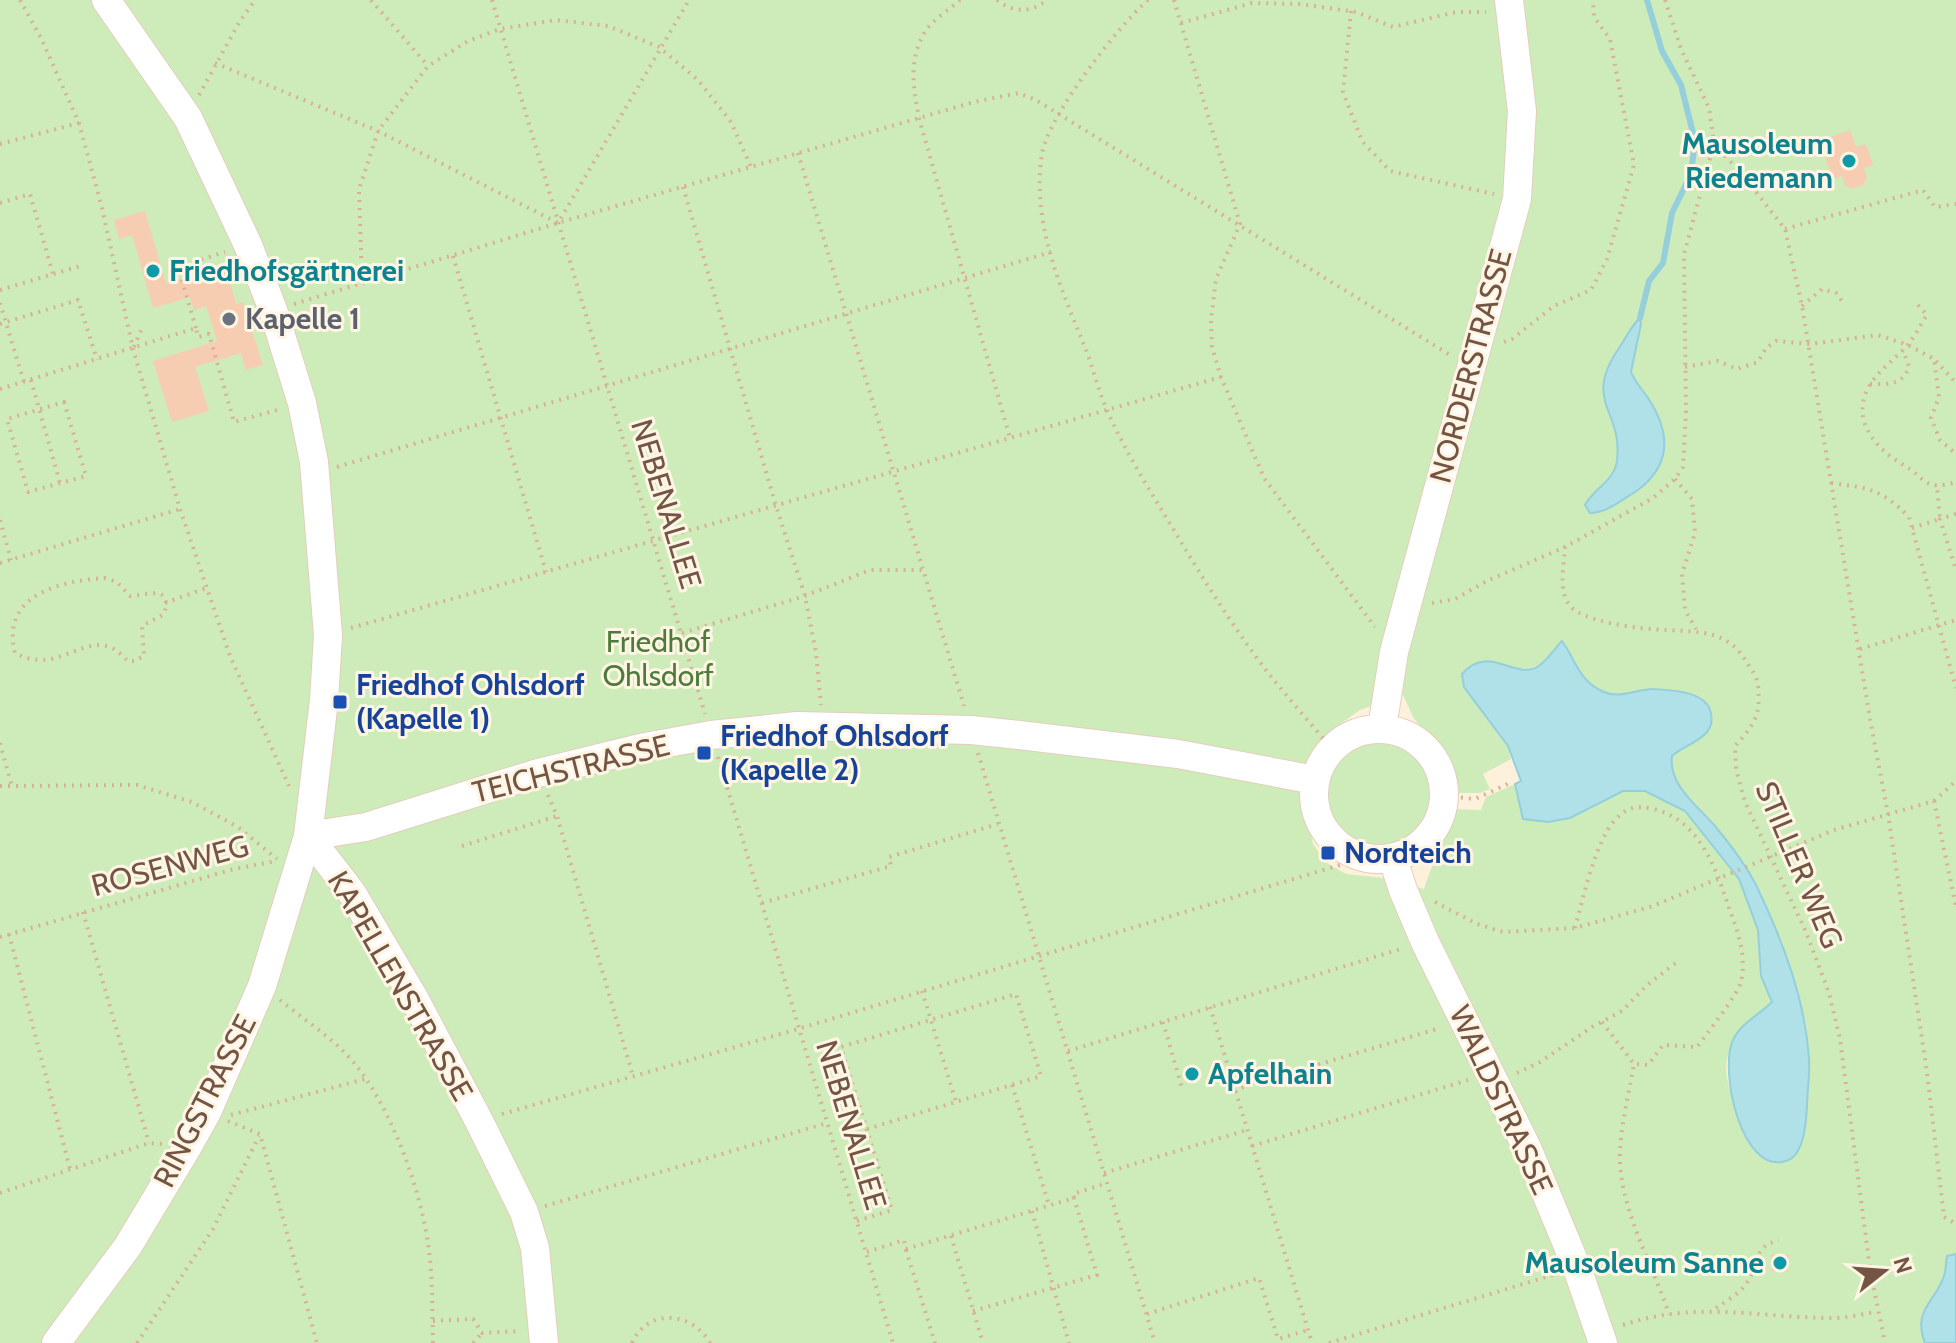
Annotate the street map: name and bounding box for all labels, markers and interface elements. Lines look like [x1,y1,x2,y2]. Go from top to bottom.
place label: Mausoleum Riedemann [1681,125,1833,196]
marker: Mausoleum Riedemann [1840,152,1858,170]
street label: NORDERSTRASSE [1422,245,1520,487]
place label: Friedhofsgärtnerei [169,252,404,289]
marker: Friedhofsgärtnerei [144,262,162,280]
place label: Kapelle 1 [245,300,360,337]
marker: Kapelle 1 [220,310,238,328]
street label: NEBENALLEE [623,415,710,593]
park label: Friedhof Ohlsdorf [602,623,714,694]
place label: Friedhof Ohlsdorf (Kapelle 1) [356,666,585,737]
marker: Friedhof Ohlsdorf (Kapelle 1) [331,693,349,711]
place label: Friedhof Ohlsdorf (Kapelle 2) [720,717,949,788]
street label: TEICHSTRASSE [469,726,673,811]
marker: Friedhof Ohlsdorf (Kapelle 2) [695,744,713,762]
street label: STILLER WEG [1748,776,1851,954]
street label: ROSENWEG [87,827,253,904]
place label: Nordteich [1344,834,1472,871]
marker: Nordteich [1319,844,1337,862]
street label: KAPELLENSTRASSE [320,864,481,1107]
street label: WALDSTRASSE [1442,999,1561,1200]
street label: RINGSTRASSE [145,1008,264,1193]
street label: NEBENALLEE [808,1036,895,1214]
place label: Apfelhain [1208,1055,1332,1092]
marker: Apfelhain [1183,1065,1201,1083]
north arrow [1844,1231,1924,1311]
place label: Mausoleum Sanne [1525,1244,1764,1281]
marker: Mausoleum Sanne [1771,1254,1789,1272]
text: N [1887,1254,1918,1277]

